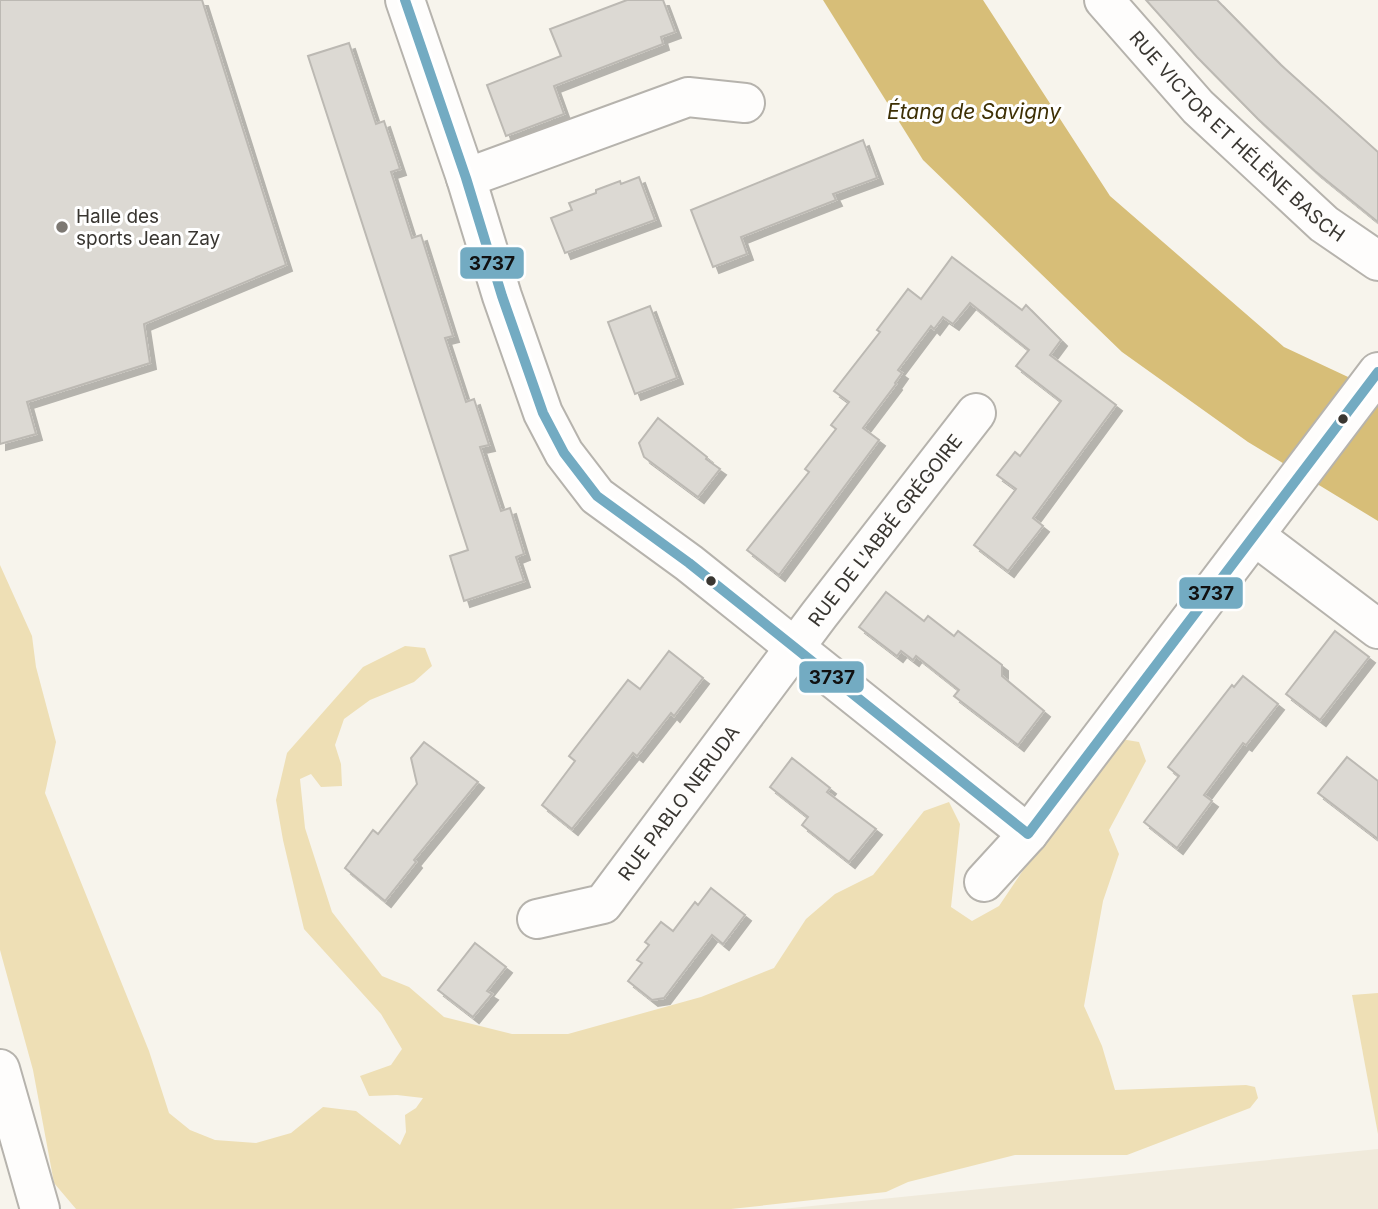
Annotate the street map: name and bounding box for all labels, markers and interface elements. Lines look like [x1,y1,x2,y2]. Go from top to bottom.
street label: RUE VICTOR ET HÉLÈNE BASCH [1124,26,1349,247]
water label: Étang de Savigny [887,98,1062,124]
place label: Halle des sports Jean Zay [76,205,221,250]
marker: Halle des sports Jean Zay [54,219,70,235]
line badge: 3737 [459,246,525,280]
text: 3737 [469,252,515,275]
unlabelled marker [1336,412,1350,426]
street label: RUE DE L'ABBÉ GRÉGOIRE [804,430,967,631]
unlabelled marker [704,574,718,588]
line badge: 3737 [1178,576,1244,610]
text: 3737 [1188,582,1234,605]
line badge: 3737 [798,660,865,694]
text: 3737 [809,666,855,689]
street label: RUE PABLO NERUDA [614,721,744,885]

